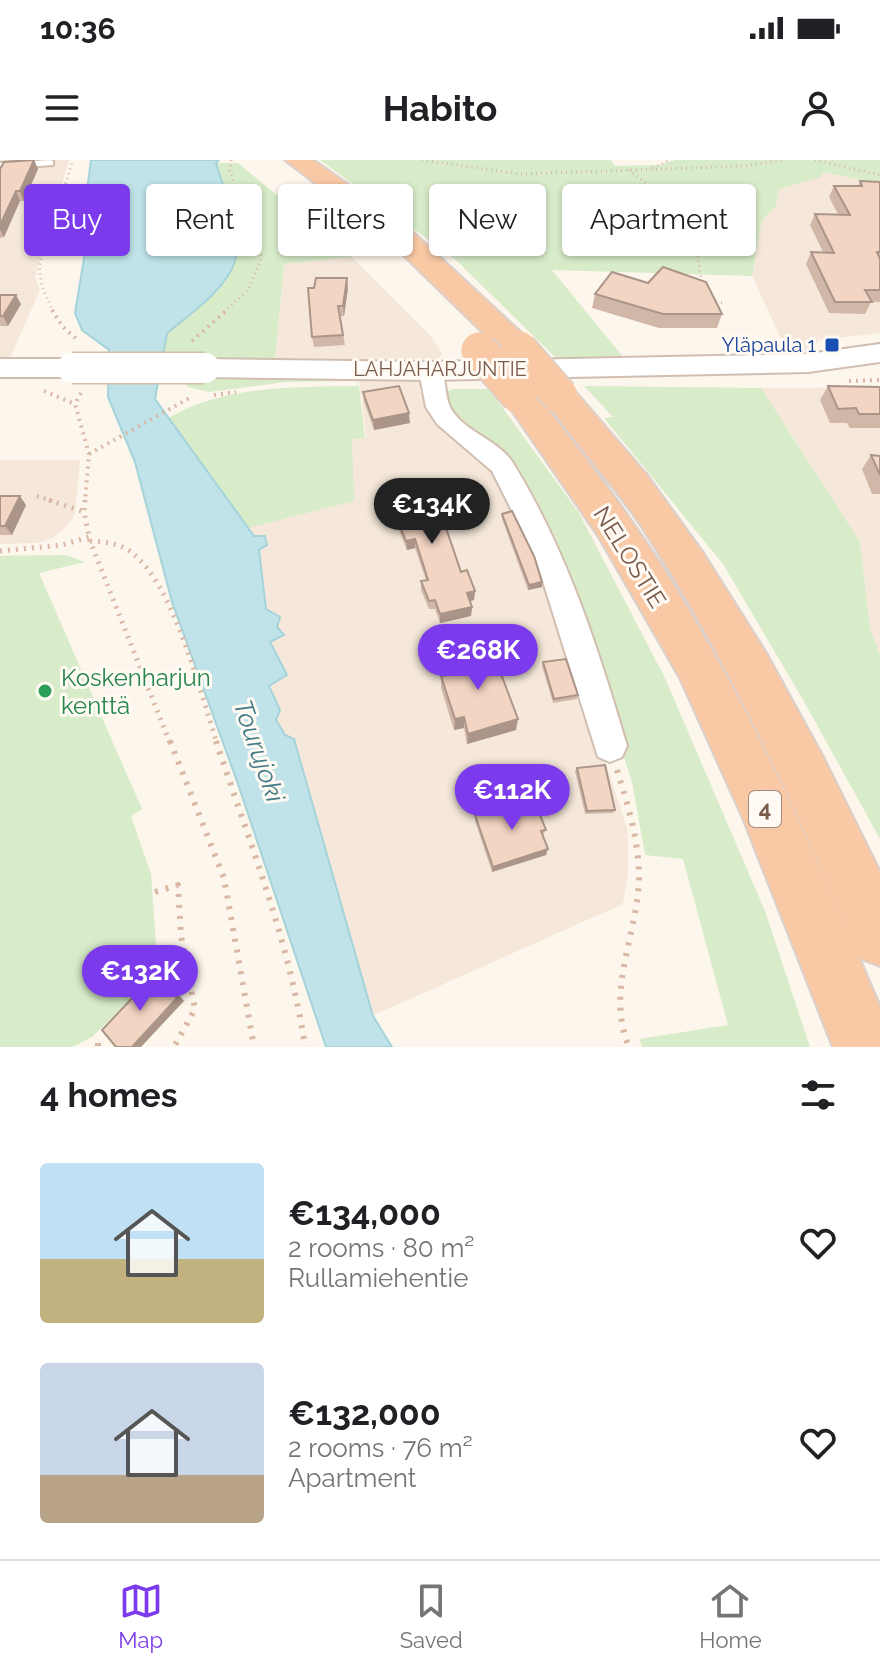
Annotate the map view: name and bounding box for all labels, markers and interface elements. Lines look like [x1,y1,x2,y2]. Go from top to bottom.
text: 10:36 [40,11,116,46]
icon: menu [40,86,84,130]
icon: person [796,86,840,130]
text: Habito [383,87,497,129]
chip: Buy [24,184,130,256]
chip: Rent [146,184,262,256]
chip: Filters [278,184,413,256]
chip: New [429,184,546,256]
chip: Apartment [562,184,756,256]
place label: Yläpaula 1 [722,333,816,357]
marker: Yläpaula 1 [823,336,841,354]
street label: LAHJAHARJUNTIE [353,357,527,381]
pin: €134K [376,478,488,546]
text: €134K [392,489,472,519]
street label: NELOSTIE [587,501,673,613]
pin: €268K [422,624,534,692]
text: €268K [436,635,520,665]
place label: Koskenharjun kenttä [61,663,211,720]
marker: Koskenharjun kenttä [36,682,54,700]
water label: Tourujoki [228,696,291,807]
pin: €112K [456,764,568,832]
text: €112K [473,775,551,805]
road number: 4 [749,791,781,827]
pin: €132K [84,945,196,1013]
text: €132K [100,956,180,986]
icon: filters [796,1073,840,1117]
text: 4 homes [40,1075,178,1115]
text: €134,000 [288,1193,441,1233]
icon: home [104,1195,200,1291]
icon: heart [796,1221,840,1265]
text: 2 rooms · 80 m² [288,1233,474,1263]
text: Rullamiehentie [288,1263,468,1293]
text: €132,000 [288,1393,441,1433]
icon: home [104,1395,200,1491]
icon: heart [796,1421,840,1465]
text: 2 rooms · 76 m² [288,1433,473,1463]
text: Apartment [288,1463,417,1493]
tab: Map [118,1579,163,1653]
tab: Saved [400,1579,463,1653]
tab: Home [699,1579,762,1653]

